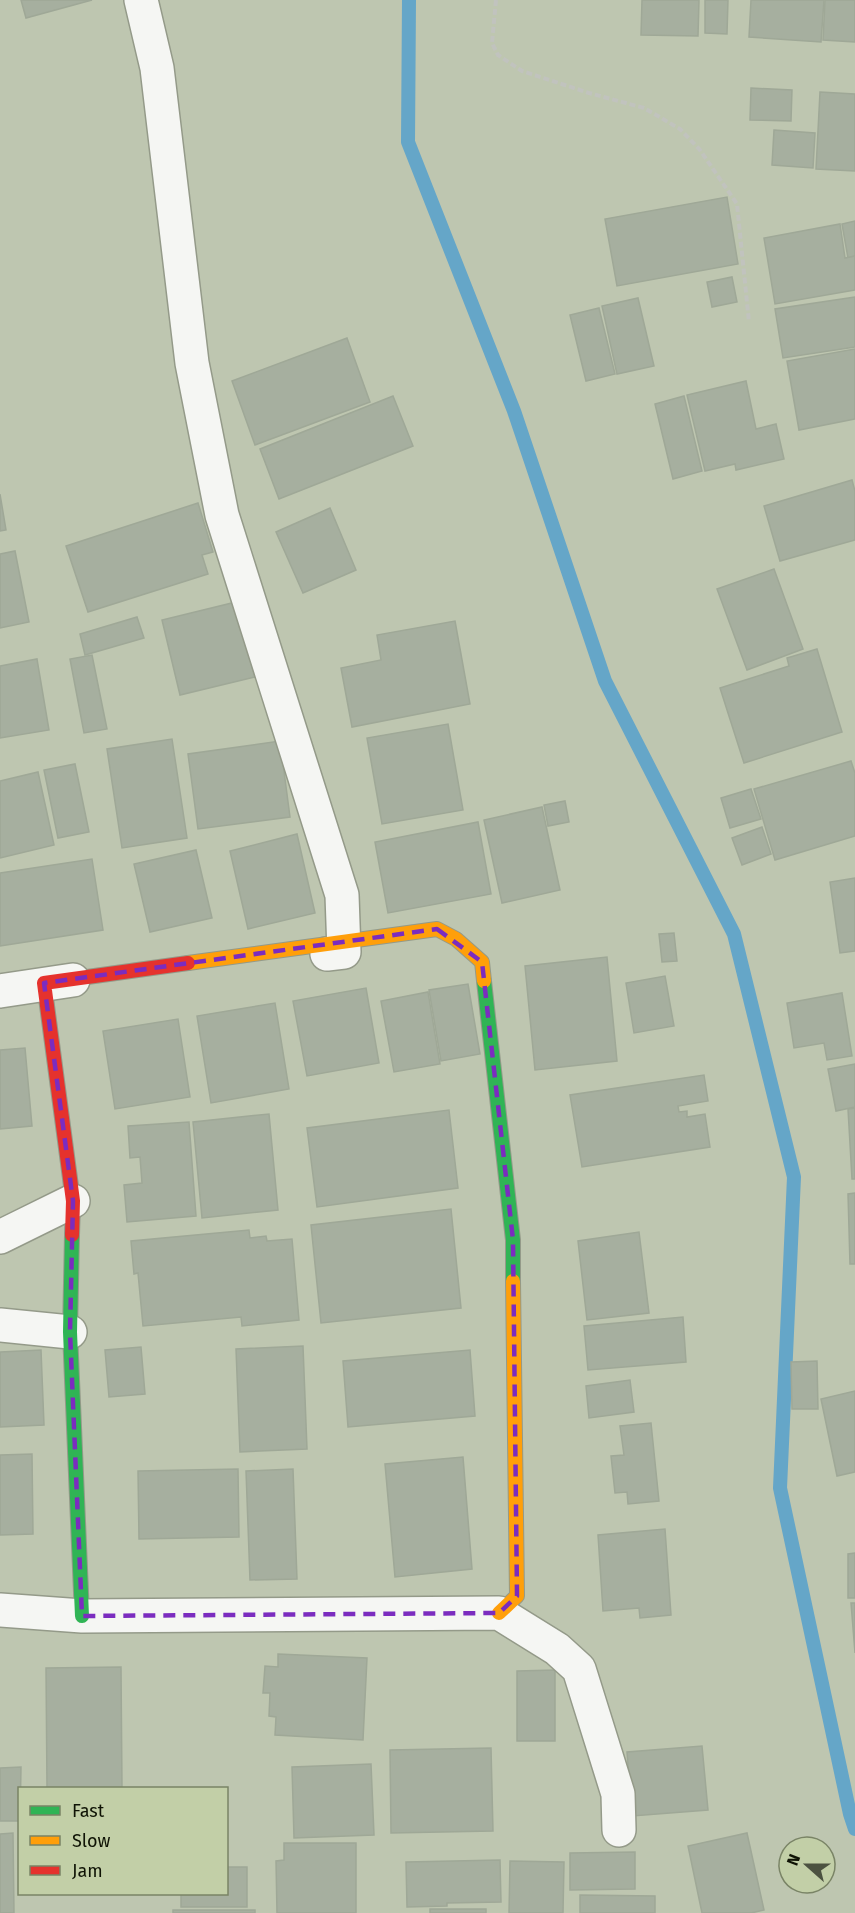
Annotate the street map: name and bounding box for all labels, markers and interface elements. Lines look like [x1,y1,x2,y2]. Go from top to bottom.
legend [18,1787,228,1895]
text: Fast [72,1800,105,1822]
text: Slow [72,1830,111,1852]
north arrow [777,1835,837,1895]
text: N [783,1851,804,1868]
text: Jam [72,1860,103,1882]

